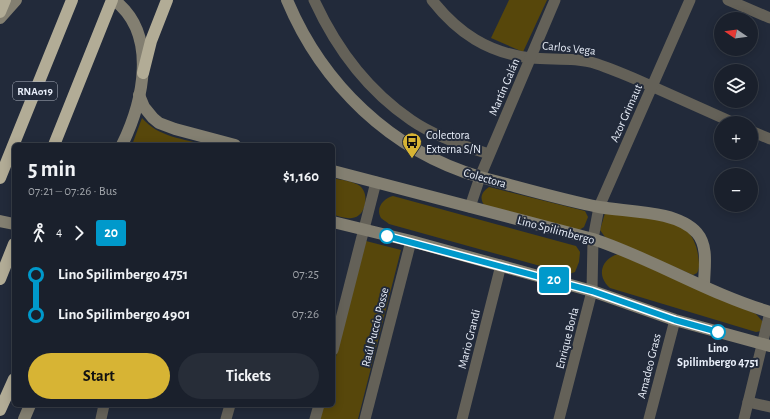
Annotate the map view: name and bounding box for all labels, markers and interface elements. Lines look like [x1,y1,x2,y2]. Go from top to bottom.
north arrow [714,12,758,56]
map controls [714,12,758,212]
street label: Carlos Vega [542,39,597,57]
street label: Martín Galán [487,57,521,117]
button: layers [714,64,758,108]
road number: RNA019 [13,82,57,100]
street label: Azor Grimaut [608,82,644,144]
button: + [714,116,758,160]
place label: Colectora Externa S/N [426,129,481,155]
bus stop icon: Colectora Externa S/N [401,131,423,159]
text: 5 min [28,158,76,180]
street label: Colectora [462,166,508,190]
button: − [714,168,758,212]
text: $1,160 [283,169,319,184]
text: 07:21 – 07:26 · Bus [28,185,117,198]
street label: Lino Spilimbergo [516,214,596,246]
icon: walk [28,222,50,244]
icon: forward [68,222,90,244]
text: 4 [56,226,62,239]
text: 20 [104,226,118,240]
unlabelled marker [379,228,395,244]
text: Lino Spilimbergo 4751 [58,267,188,282]
line badge: 20 [536,267,572,293]
text: 07:25 [292,268,319,281]
text: 20 [547,273,561,287]
street label: Raúl Puccio Posse [359,286,391,368]
street label: Enrique Borla [554,306,581,370]
text: Lino Spilimbergo 4901 [58,307,190,322]
text: 07:26 [292,308,319,321]
street label: Mario Grandi [456,308,482,370]
marker: Lino Spilimbergo 4751 [710,324,726,340]
street label: Amadeo Grass [635,332,663,400]
place label: Lino Spilimbergo 4751 [677,342,759,368]
button: Start [28,353,170,399]
button: Tickets [178,353,319,399]

